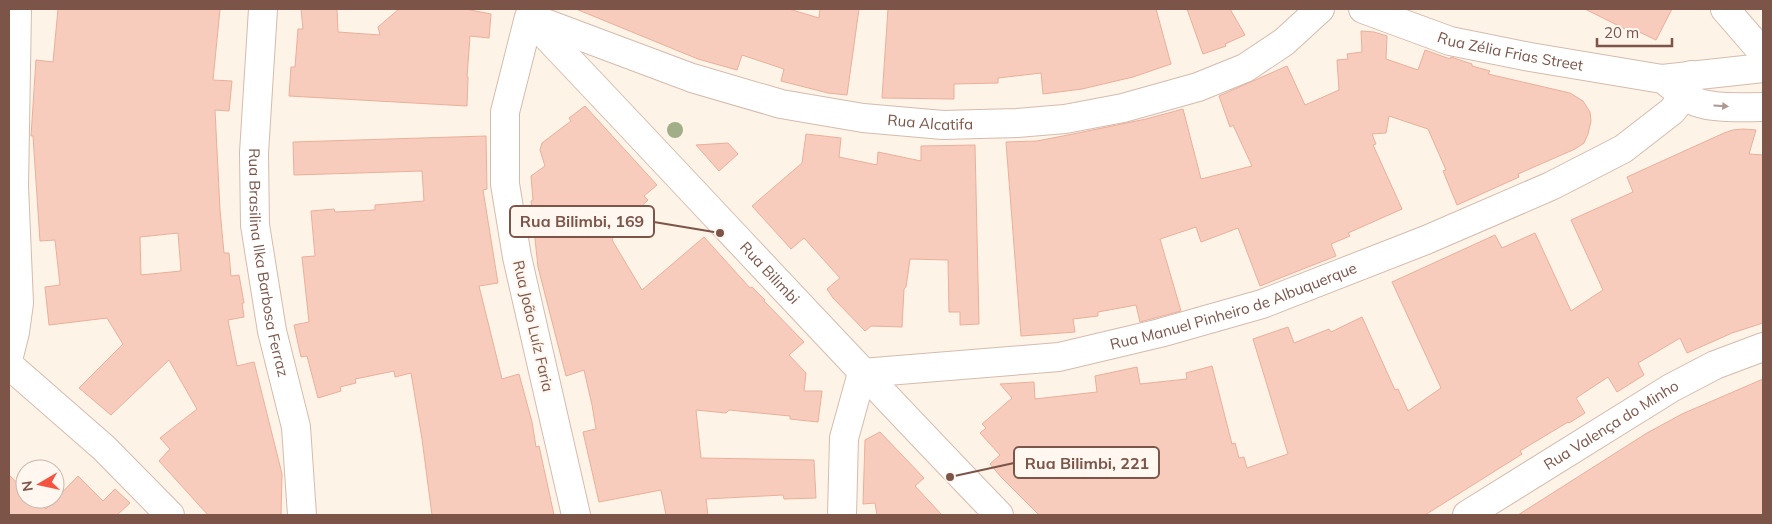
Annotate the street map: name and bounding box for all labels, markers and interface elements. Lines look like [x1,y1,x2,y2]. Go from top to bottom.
scale bar [1597,15,1672,47]
text: 20 m [1604,23,1639,42]
street label: Rua Zélia Frias Street [1435,27,1585,75]
one-way arrow [1713,102,1729,110]
street label: Rua Alcatifa [887,110,973,134]
street label: Rua Brasilina Ilka Barbosa Ferraz [245,148,293,379]
callout: Rua Bilimbi, 169 [510,206,654,237]
text: Rua Bilimbi, 169 [520,211,644,231]
street label: Rua Bilimbi [736,238,804,308]
street label: Rua João Luíz Faria [509,258,558,393]
street label: Rua Manuel Pinheiro de Albuquerque [1108,258,1359,354]
street label: Rua Valença do Minho [1540,376,1682,474]
callout: Rua Bilimbi, 221 [1014,447,1159,478]
text: Rua Bilimbi, 221 [1025,453,1149,473]
north arrow [15,459,65,509]
text: N [17,479,37,493]

